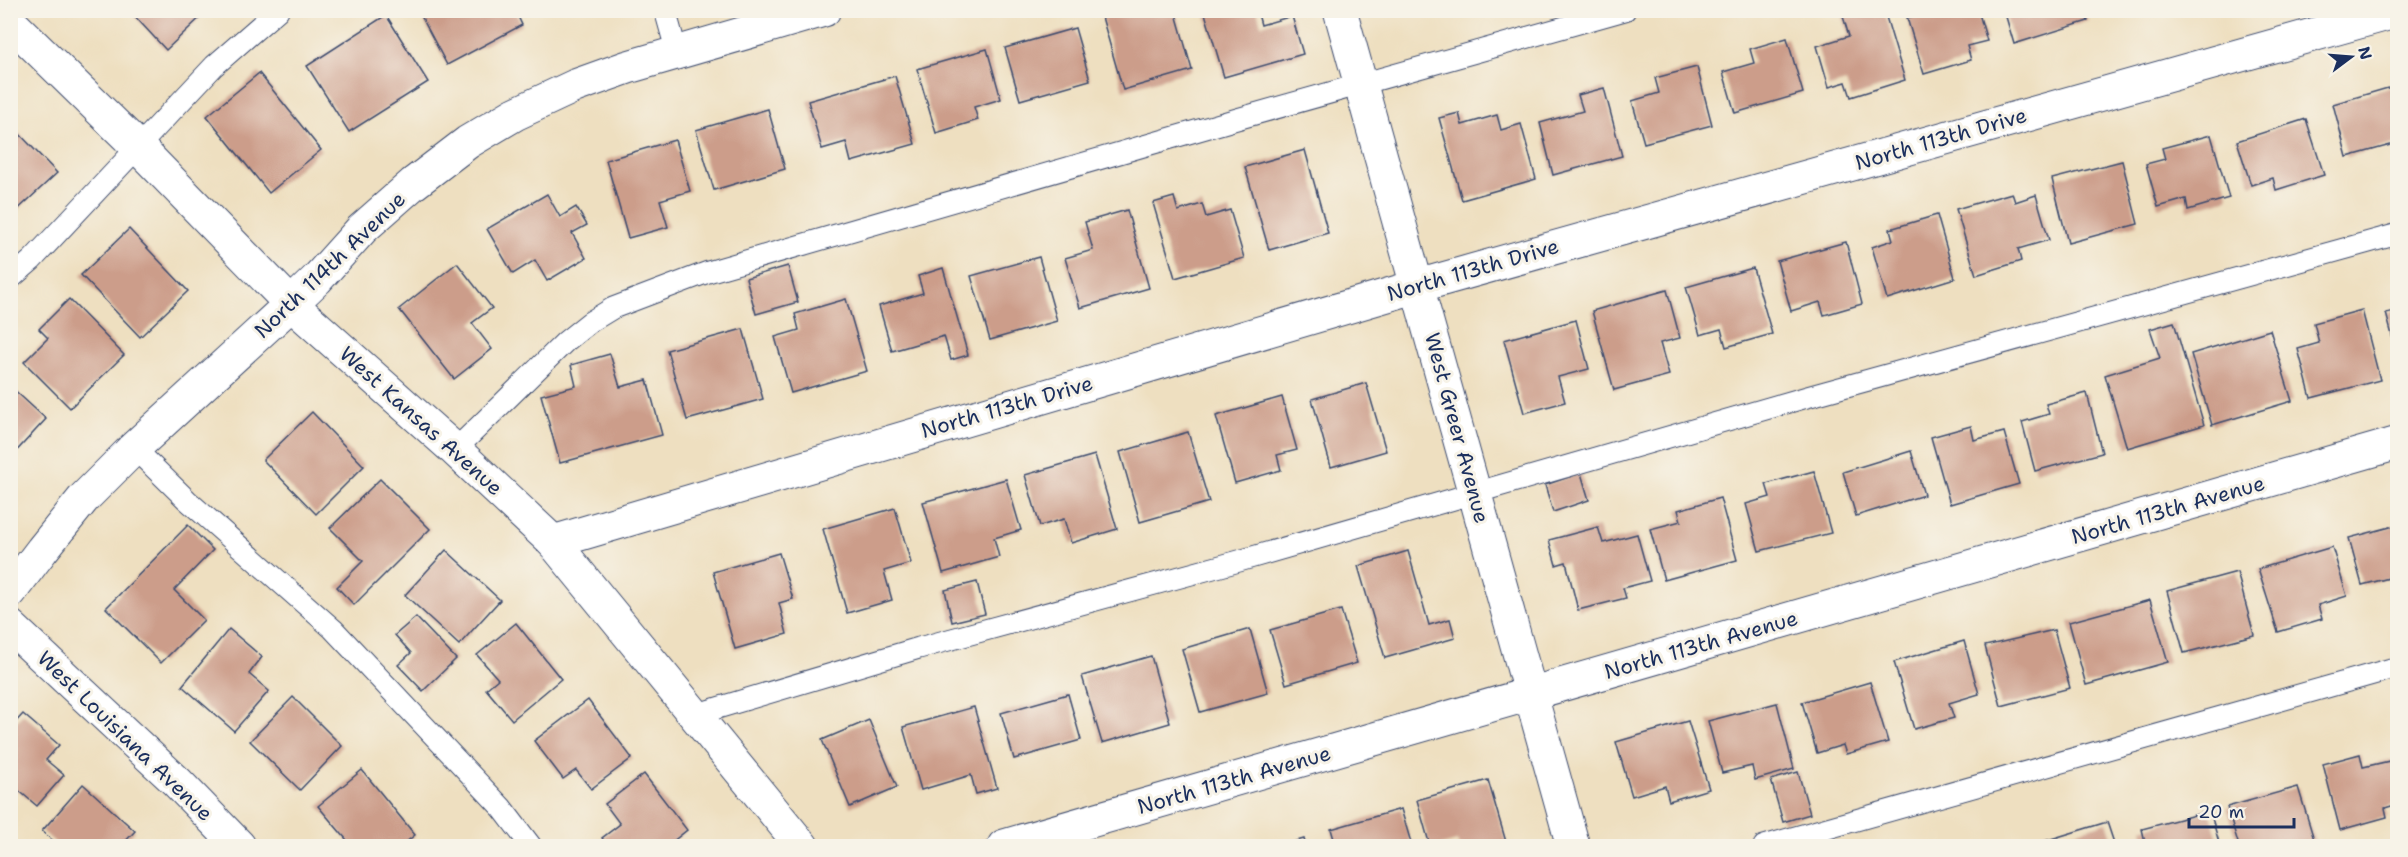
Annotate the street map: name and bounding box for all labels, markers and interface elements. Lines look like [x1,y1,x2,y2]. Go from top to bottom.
north arrow [2321,27,2381,87]
text: N [2353,44,2377,62]
street label: North 113th Drive [1852,101,2030,177]
street label: North 114th Avenue [248,185,412,345]
street label: North 113th Drive [1384,232,1562,308]
street label: West Greer Avenue [1418,330,1496,526]
street label: West Kansas Avenue [333,340,509,502]
street label: North 113th Drive [918,369,1096,445]
street label: North 113th Avenue [2068,469,2268,551]
street label: North 113th Avenue [1601,604,1801,686]
street label: West Louisiana Avenue [31,645,219,827]
street label: North 113th Avenue [1134,739,1334,821]
scale bar [2189,791,2294,829]
text: 20 m [2198,800,2244,824]

